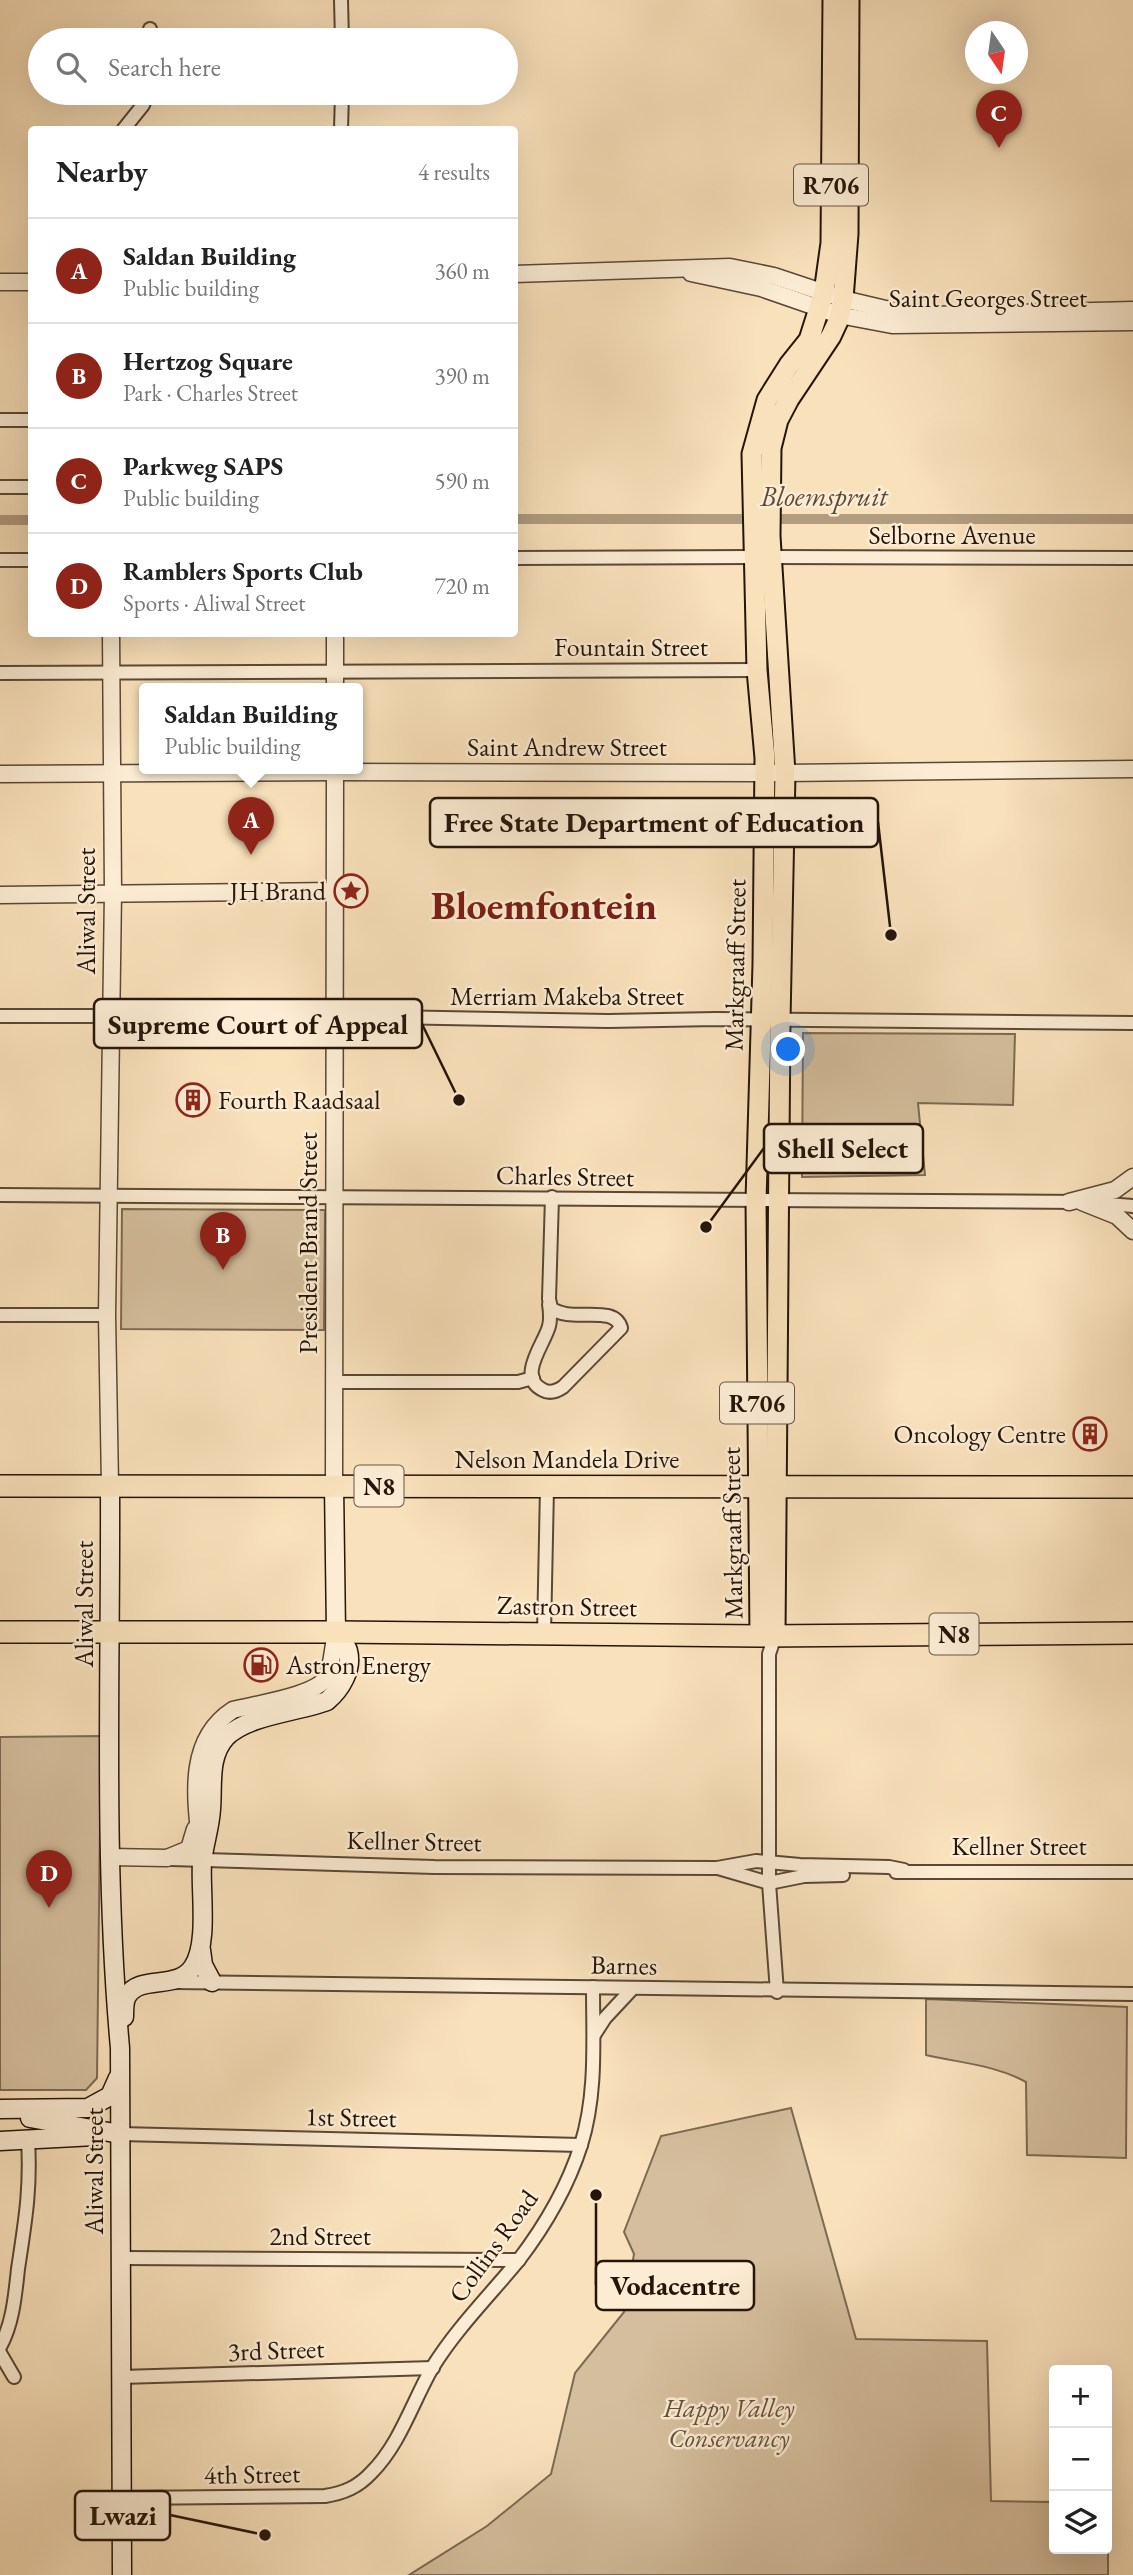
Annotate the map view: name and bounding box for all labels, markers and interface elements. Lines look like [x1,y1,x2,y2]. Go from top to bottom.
north arrow [965,21,1028,84]
search box [28,28,518,105]
icon: search [52,48,90,86]
text: Search here [108,50,221,84]
pin: C [976,90,1022,148]
text: Nearby [56,152,148,191]
text: 4 results [418,157,490,187]
road number: R706 [794,164,868,205]
text: Saldan Building [123,239,296,273]
text: A [71,256,87,286]
text: 360 m [434,256,490,286]
text: Public building [123,273,259,303]
street label: Saint Georges Street [889,281,1087,315]
text: Hertzog Square [123,344,293,378]
text: B [72,361,86,391]
text: 390 m [434,361,490,391]
text: Park · Charles Street [123,378,298,408]
text: Parkweg SAPS [123,449,283,483]
text: C [71,466,87,496]
text: 590 m [434,466,490,496]
water label: Bloemspruit [759,478,890,514]
text: Public building [123,483,259,513]
street label: Selborne Avenue [868,518,1036,552]
text: Ramblers Sports Club [123,554,363,588]
text: D [70,571,88,601]
text: 720 m [434,571,490,601]
text: Sports · Aliwal Street [123,588,305,618]
street label: Fountain Street [554,630,708,664]
popup [139,683,363,774]
text: Saldan Building [165,697,337,731]
street label: Saint Andrew Street [467,730,667,764]
text: Public building [165,731,301,761]
pin: A [228,797,274,855]
callout: Free State Department of Education [430,798,878,847]
text: Free State Department of Education [444,804,864,840]
street label: Aliwal Street [69,848,103,975]
place icon: JH Brand [332,872,370,910]
place label: JH Brand [228,874,327,908]
district label: Bloemfontein [431,879,657,931]
street label: Markgraaff Street [717,879,753,1051]
street label: Merriam Makeba Street [450,979,684,1013]
callout: Supreme Court of Appeal [94,999,422,1048]
text: Supreme Court of Appeal [108,1006,408,1042]
your location [771,1032,805,1066]
building icon: Fourth Raadsaal [174,1081,212,1119]
place label: Fourth Raadsaal [218,1083,380,1117]
callout: Shell Select [764,1124,923,1173]
text: Shell Select [778,1130,909,1166]
street label: President Brand Street [291,1132,325,1354]
street label: Charles Street [496,1158,634,1194]
pin: B [200,1212,246,1270]
road number: R706 [720,1382,794,1423]
building icon: Oncology Centre [1071,1415,1109,1453]
place label: Oncology Centre [894,1417,1066,1451]
street label: Nelson Mandela Drive [455,1442,679,1476]
street label: Markgraaff Street [714,1447,750,1619]
road number: N8 [354,1466,404,1506]
street label: Aliwal Street [67,1541,101,1668]
street label: Zastron Street [497,1588,637,1624]
road number: N8 [930,1614,978,1654]
fuel station icon: Astron Energy [242,1646,280,1684]
place label: Astron Energy [285,1648,432,1682]
street label: Kellner Street [346,1823,482,1859]
street label: Kellner Street [951,1829,1087,1863]
pin: D [26,1850,72,1908]
street label: Barnes [590,1947,658,1983]
street label: 1st Street [305,2099,397,2135]
street label: Aliwal Street [77,2108,111,2235]
street label: Collins Road [441,2182,546,2309]
street label: 2nd Street [269,2219,371,2253]
callout: Vodacentre [596,2261,754,2310]
text: Vodacentre [610,2267,740,2303]
street label: 3rd Street [227,2331,325,2369]
map controls [1049,2365,1112,2554]
button: + [1049,2365,1112,2428]
park label: Happy Valley Conservancy [663,2391,795,2455]
button: − [1049,2428,1112,2491]
street label: 4th Street [204,2456,300,2492]
callout: Lwazi [75,2491,170,2540]
button: layers [1049,2491,1112,2554]
text: Lwazi [89,2497,157,2533]

